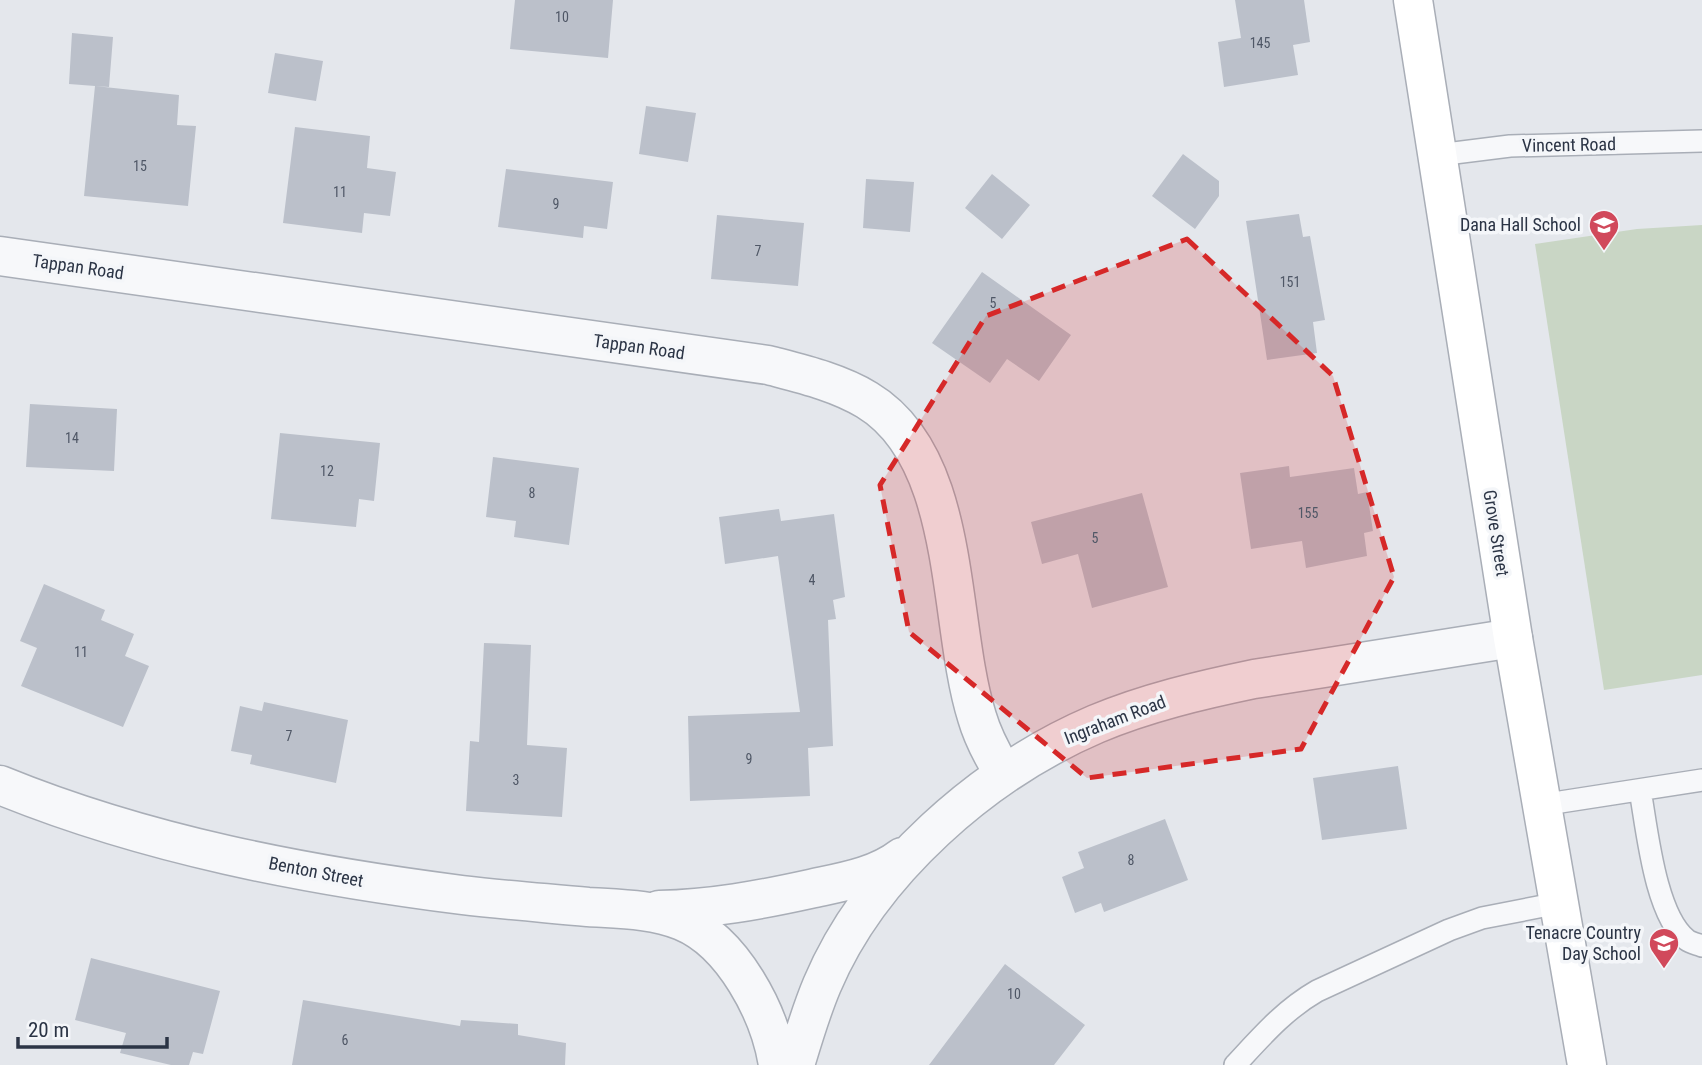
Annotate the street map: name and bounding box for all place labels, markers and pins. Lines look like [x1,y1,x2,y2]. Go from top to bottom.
school or university icon: Dana Hall School [1587,208,1621,252]
place label: Dana Hall School [1460,214,1581,235]
place label: Tenacre Country Day School [1525,922,1641,964]
school or university icon: Tenacre Country Day School [1647,926,1681,970]

